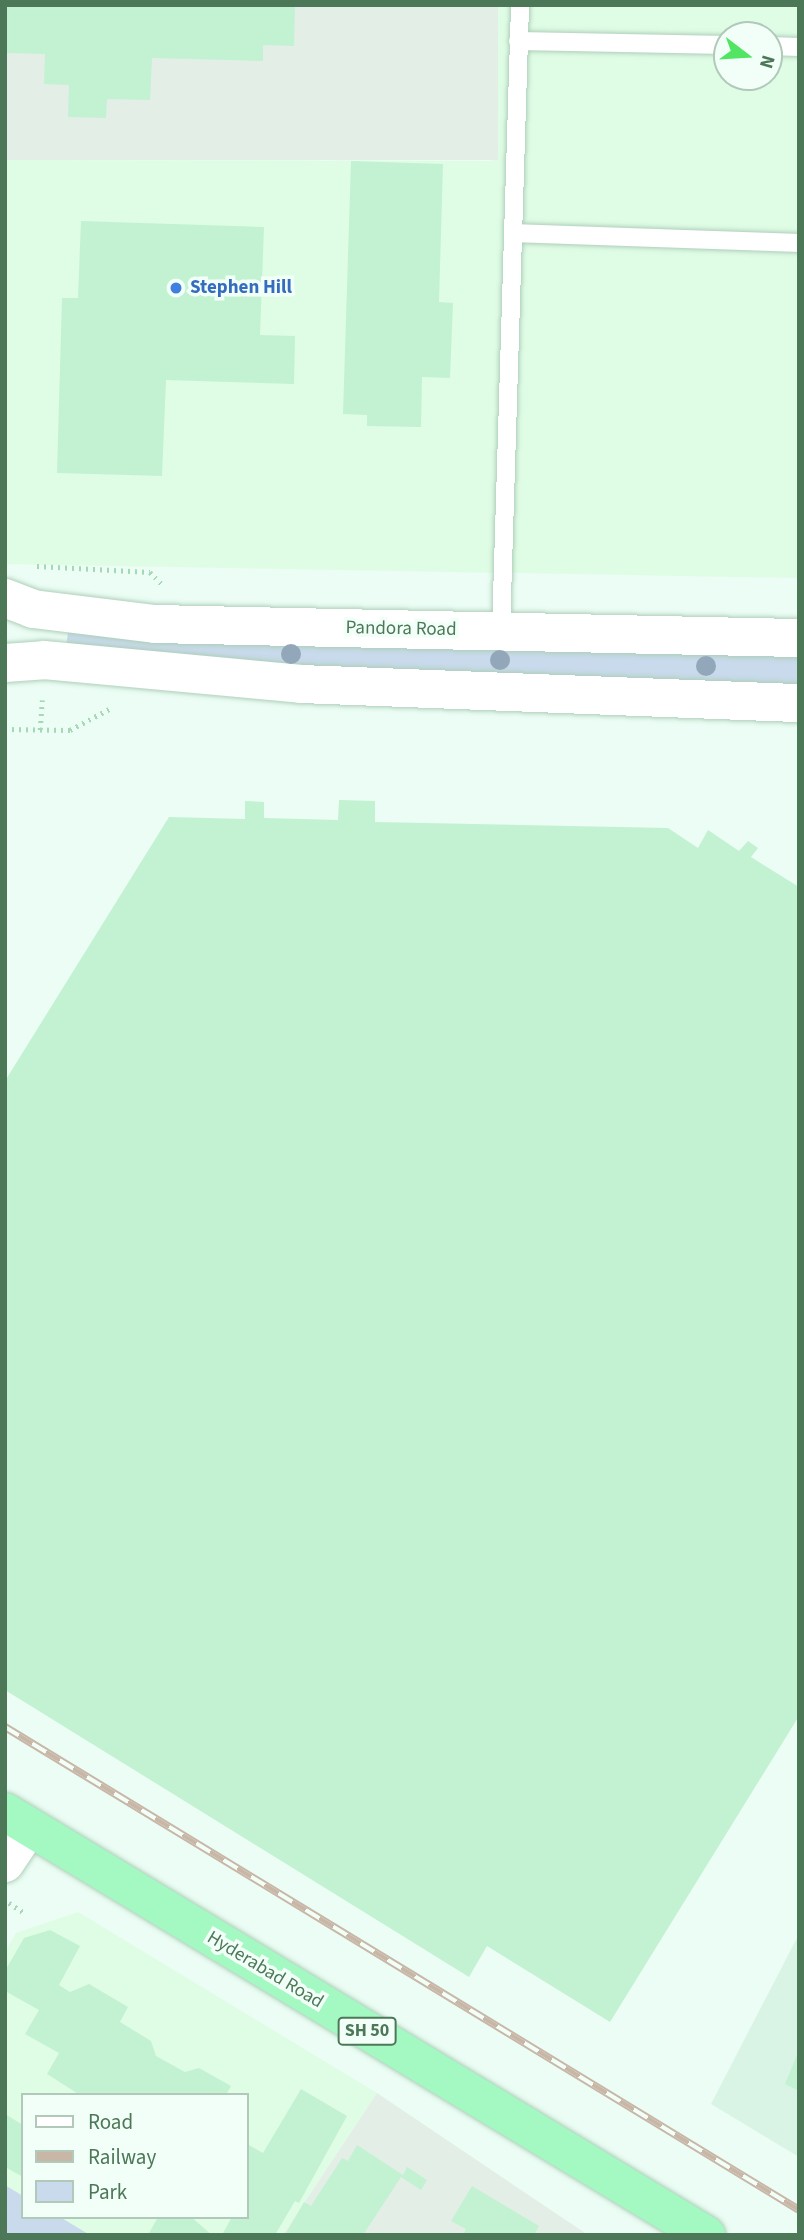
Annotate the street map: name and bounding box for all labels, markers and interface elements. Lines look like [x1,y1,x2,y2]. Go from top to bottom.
north arrow [713,21,783,91]
text: N [752,52,781,72]
place label: Stephen Hill [190,277,292,299]
marker: Stephen Hill [168,280,184,296]
street label: Pandora Road [345,617,457,641]
street label: Hyderabad Road [203,1926,327,2014]
road number: SH 50 [337,2017,397,2046]
legend [21,2093,248,2219]
text: Road [88,2107,133,2137]
text: Railway [88,2142,156,2172]
text: Park [88,2177,127,2207]

